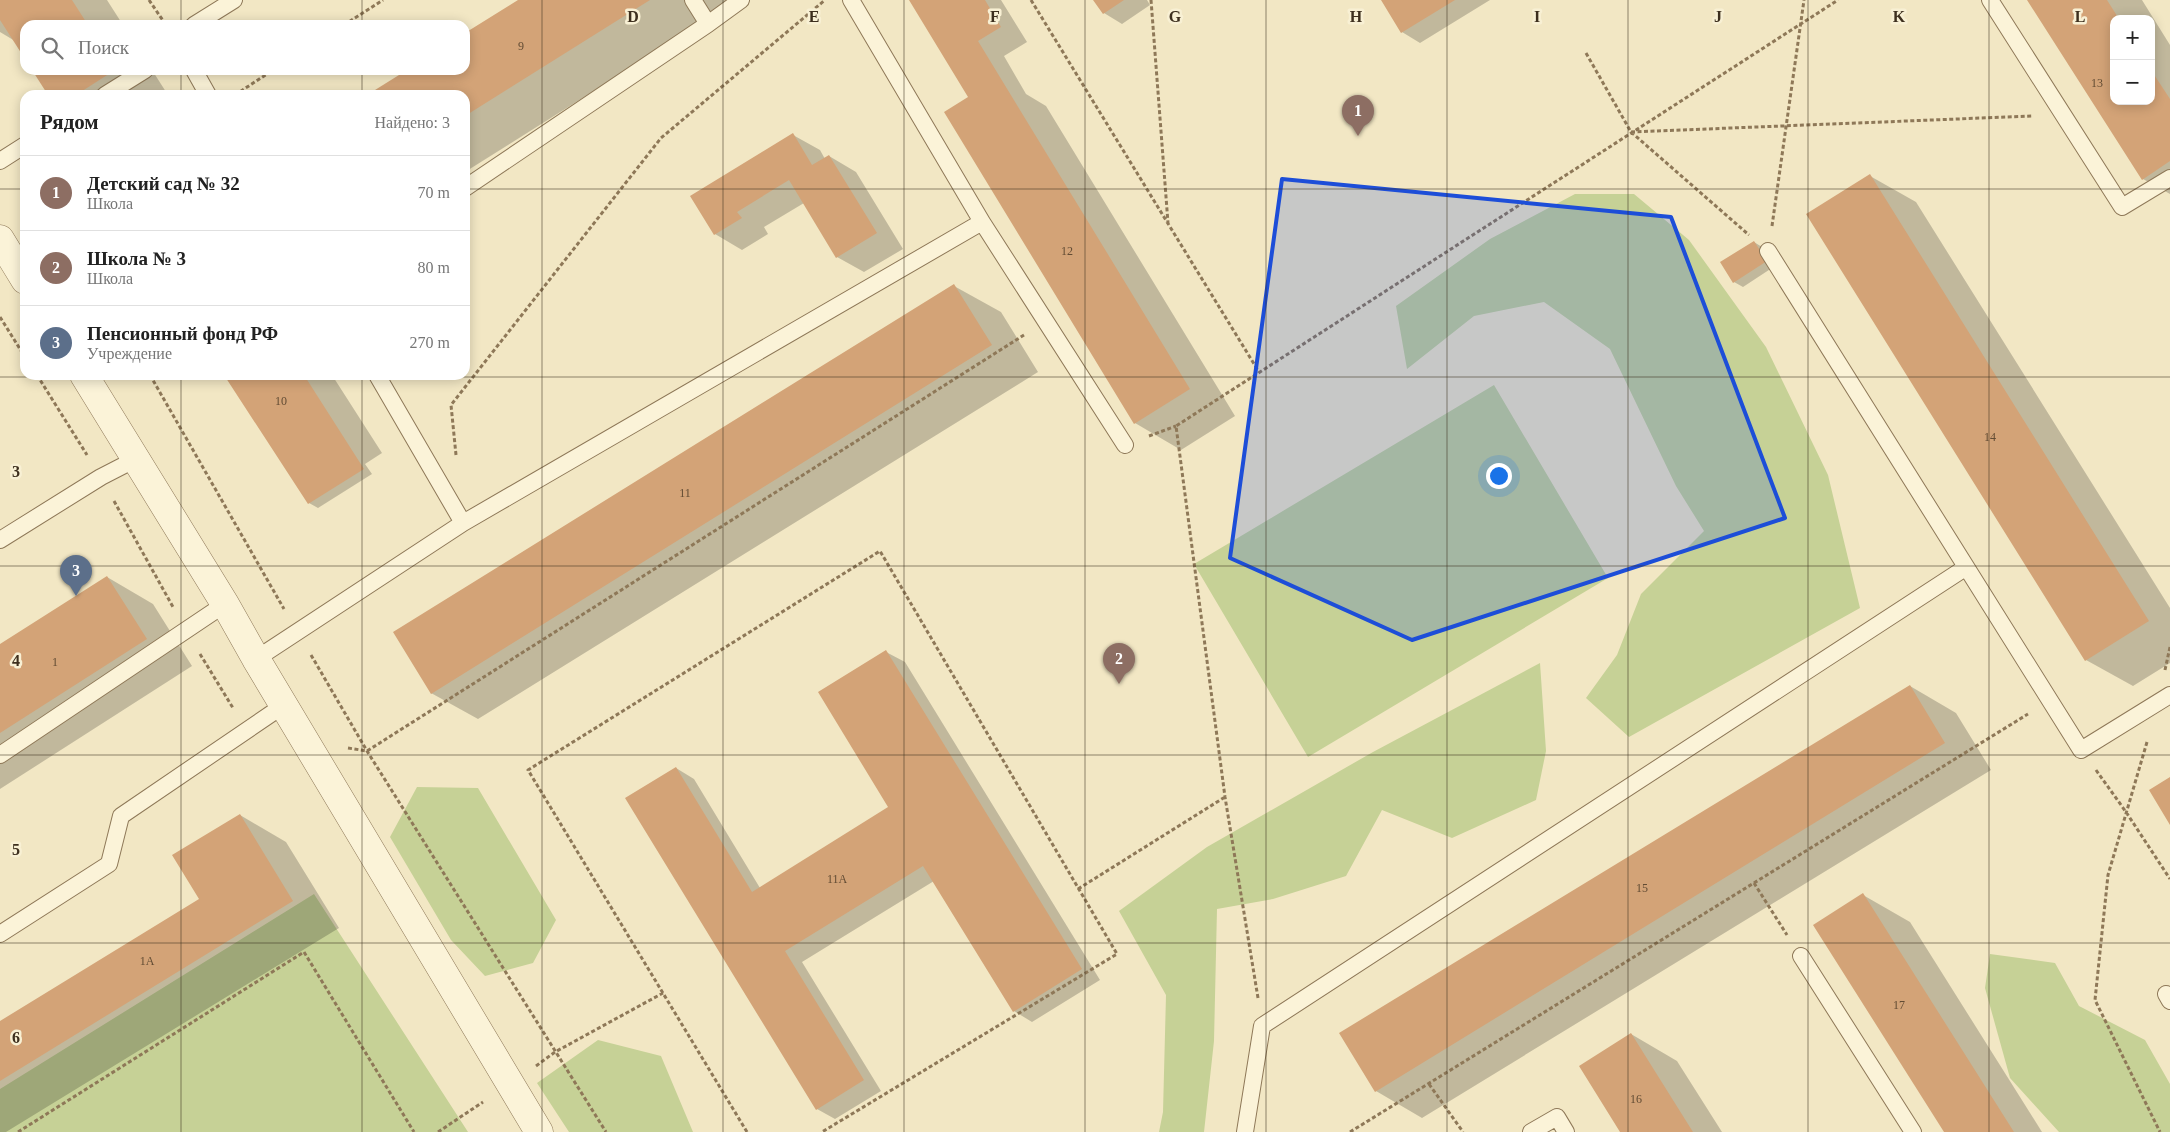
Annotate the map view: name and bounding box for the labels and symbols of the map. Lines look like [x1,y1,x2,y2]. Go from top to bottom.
text: D [627,8,639,25]
text: E [809,8,819,25]
text: F [990,8,1000,25]
text: G [1169,8,1182,25]
text: H [1350,8,1363,25]
text: I [1534,8,1540,25]
text: J [1714,8,1722,25]
text: K [1893,8,1906,25]
text: L [2075,8,2085,25]
house number: 9 [518,39,524,53]
house number: 13 [2091,76,2103,90]
pin: 1 [1342,95,1374,136]
house number: 12 [1061,244,1073,258]
house number: 10 [275,394,287,408]
house number: 14 [1984,430,1996,444]
text: 3 [12,463,20,480]
your location [1486,463,1512,489]
house number: 11 [679,486,691,500]
pin: 3 [60,555,92,596]
pin: 2 [1103,643,1135,684]
text: 4 [12,652,20,669]
house number: 1 [52,655,58,669]
text: 5 [12,841,20,858]
house number: 11А [827,872,847,886]
house number: 15 [1636,881,1648,895]
house number: 1А [140,954,155,968]
house number: 17 [1893,998,1905,1012]
text: 6 [12,1029,20,1046]
house number: 16 [1630,1092,1642,1106]

